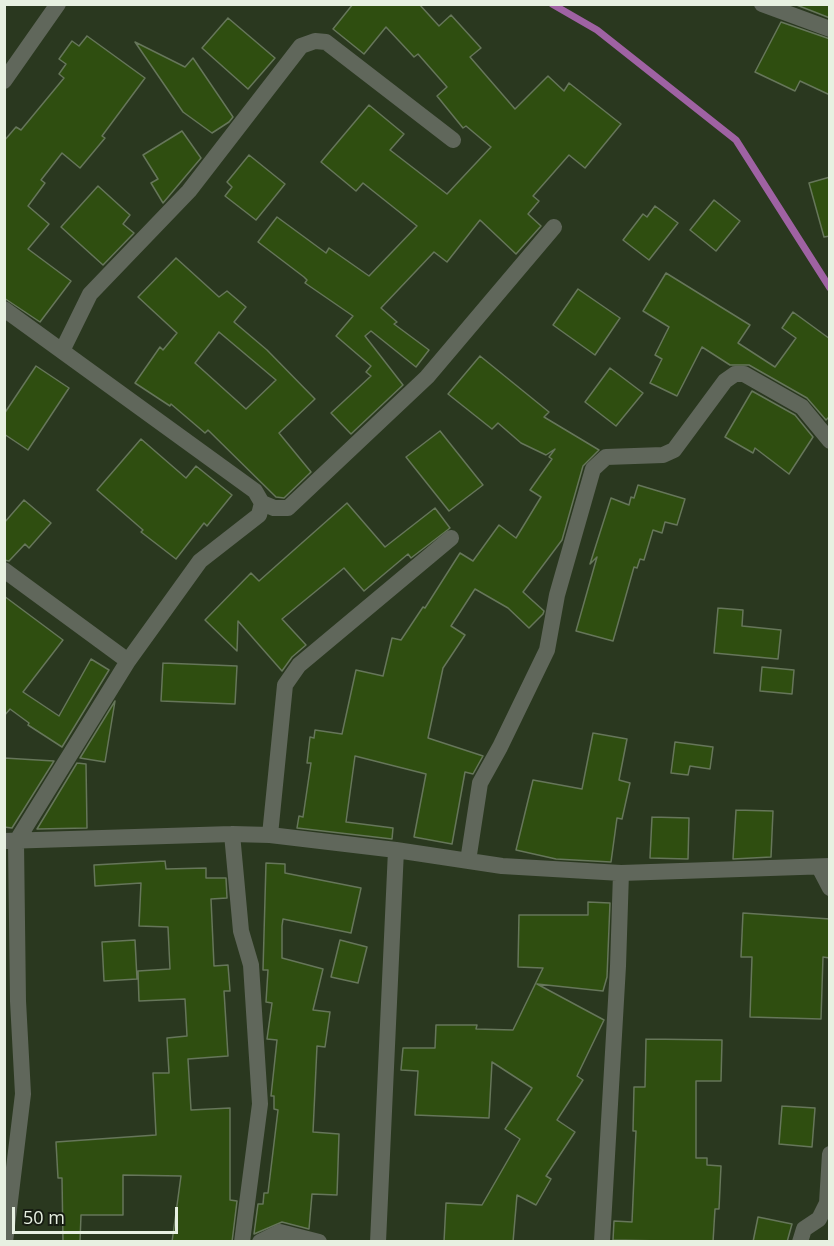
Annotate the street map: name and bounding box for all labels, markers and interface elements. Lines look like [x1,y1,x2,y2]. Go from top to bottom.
scale bar [15,1195,182,1233]
text: 50 m [23,1205,65,1229]

